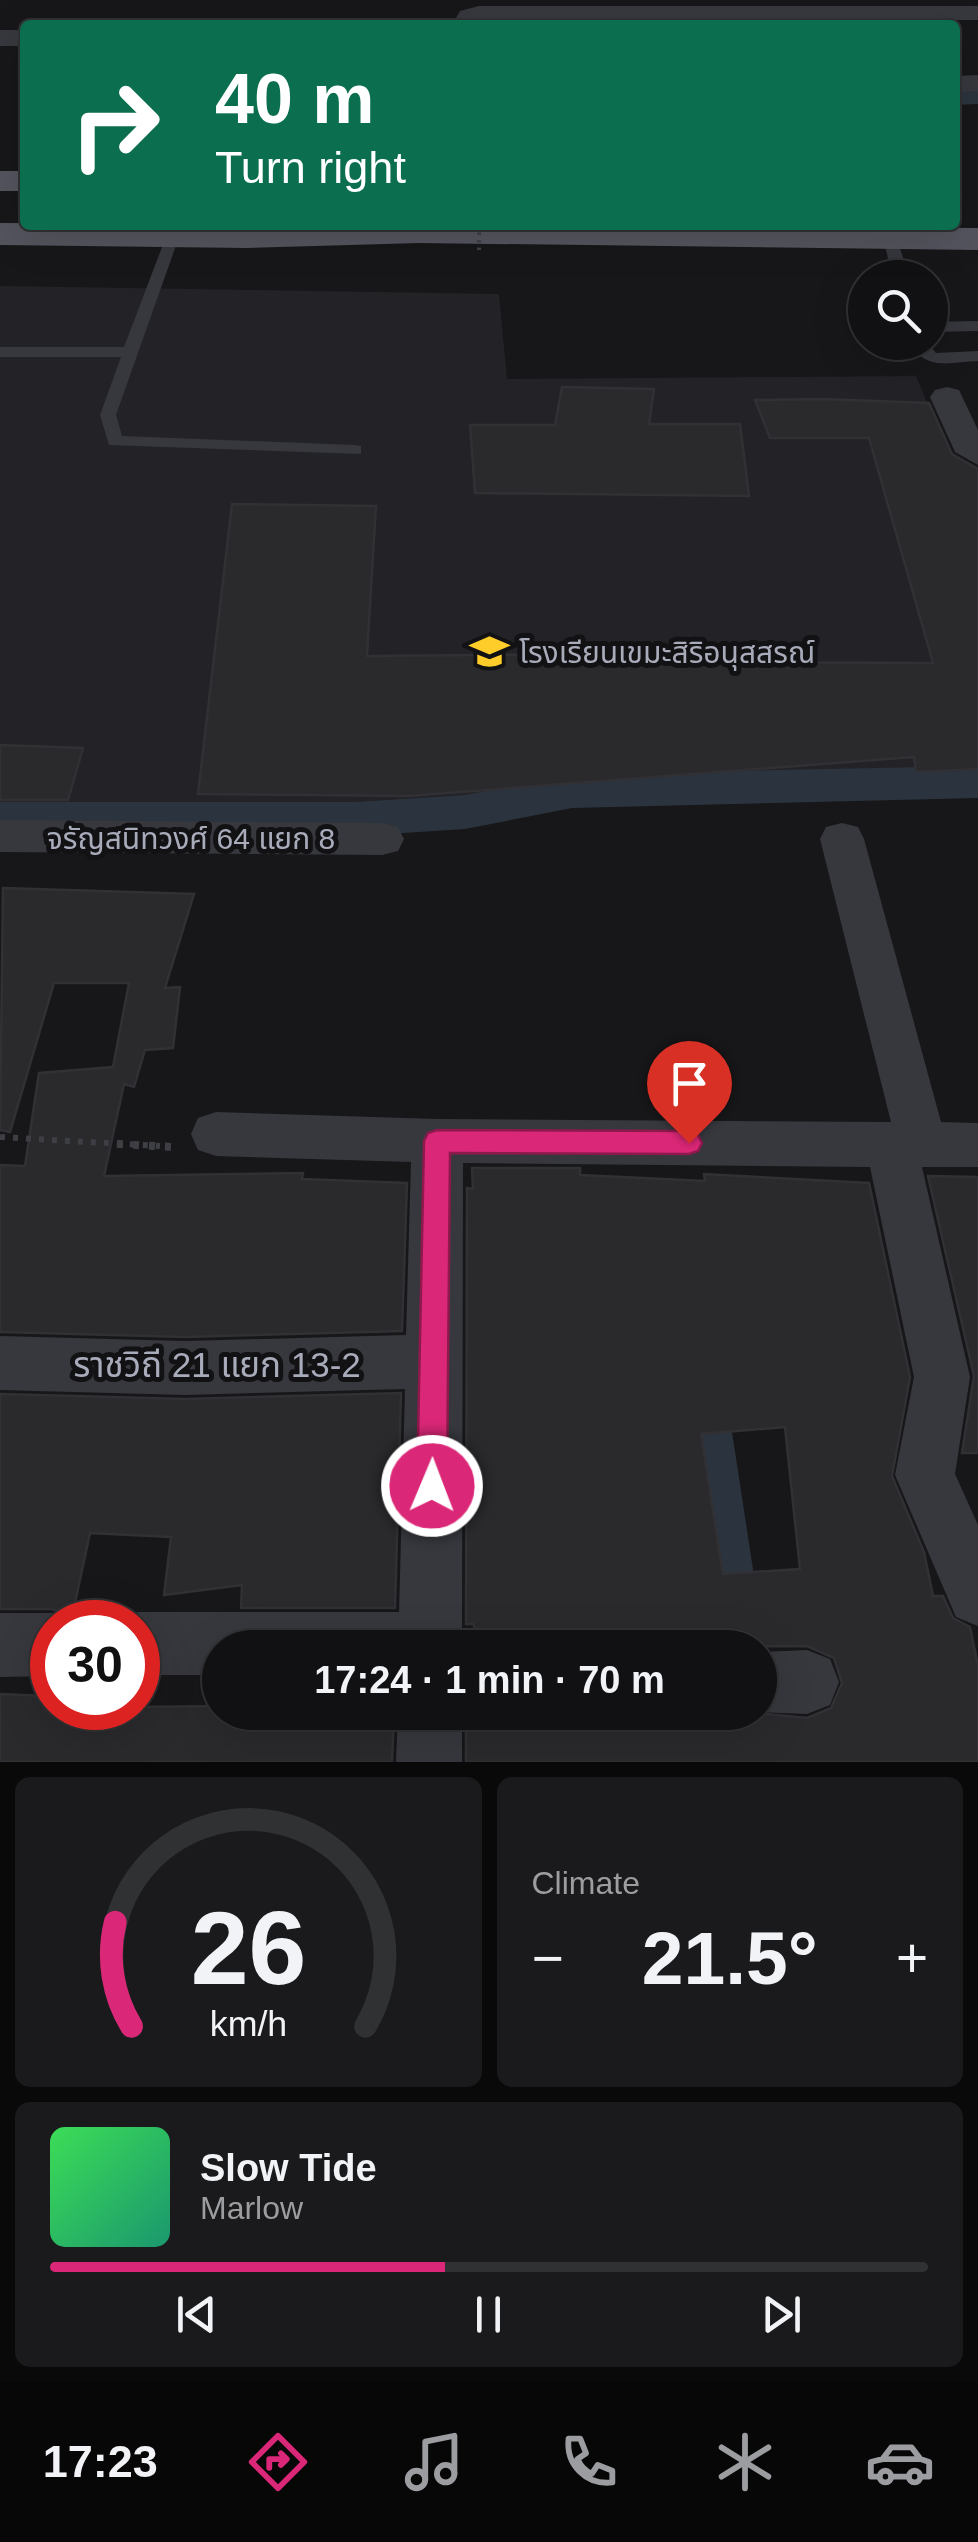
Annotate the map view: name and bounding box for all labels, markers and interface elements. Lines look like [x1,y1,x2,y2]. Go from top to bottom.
icon: right [50,60,180,190]
text: 40 m [215,60,375,138]
text: Turn right [215,142,406,193]
map controls [848,260,948,360]
button: search [848,260,948,360]
school or university icon: โรงเรียนเขมะสิริอนุสสรณ์ [468,631,510,673]
place label: โรงเรียนเขมะสิริอนุสสรณ์ [519,636,815,671]
street label: จรัญสนิทวงศ์ 64 แยก 8 [47,822,335,855]
pin [647,1041,732,1144]
icon: arrive [662,1056,717,1111]
street label: ราชวิถี 21 แยก 13-2 [73,1345,361,1384]
position arrow [380,1434,484,1538]
speed limit sign: 30 [30,1600,160,1730]
text: 17:24 · 1 min · 70 m [314,1659,665,1701]
text: Climate [532,1865,640,1901]
text: 26 [190,1890,306,2006]
text: 21.5° [642,1916,818,2000]
text: − [532,1927,564,1989]
text: + [896,1927,928,1989]
text: km/h [210,2004,287,2044]
text: Slow Tide [200,2147,377,2189]
text: Marlow [200,2190,303,2226]
icon: previous [169,2287,224,2342]
icon: pause [461,2287,516,2342]
icon: next [754,2287,809,2342]
icon: directions [243,2427,313,2497]
icon: music [399,2427,469,2497]
icon: phone [554,2427,624,2497]
icon: climate [710,2427,780,2497]
icon: car [865,2427,935,2497]
text: 17:23 [43,2436,158,2487]

